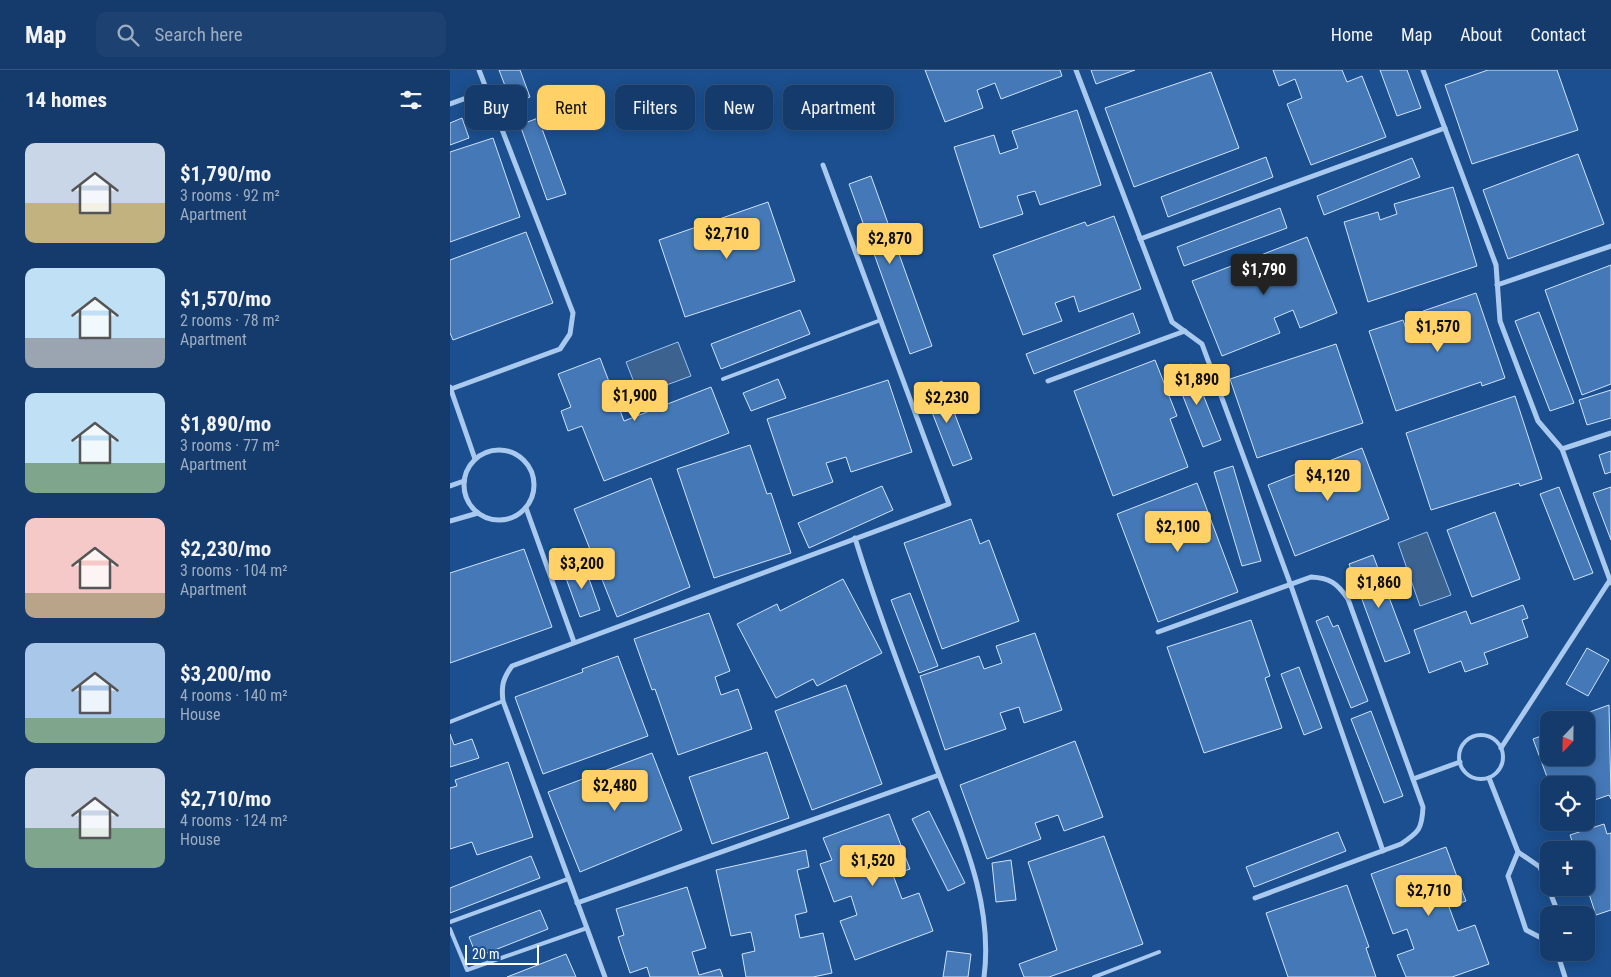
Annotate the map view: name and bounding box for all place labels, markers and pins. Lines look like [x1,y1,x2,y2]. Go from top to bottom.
pin: $2,710 [686,218,768,260]
pin: $2,870 [849,222,931,265]
pin: $1,790 [1223,254,1305,296]
pin: $1,570 [1397,310,1479,353]
pin: $1,890 [1156,364,1238,406]
pin: $1,900 [594,380,676,422]
pin: $2,230 [906,382,988,424]
pin: $4,120 [1287,460,1369,502]
pin: $2,100 [1137,510,1219,553]
pin: $3,200 [541,548,623,590]
pin: $1,860 [1338,566,1420,609]
pin: $2,480 [574,770,656,812]
pin: $1,520 [832,844,914,887]
pin: $2,710 [1388,874,1470,917]

